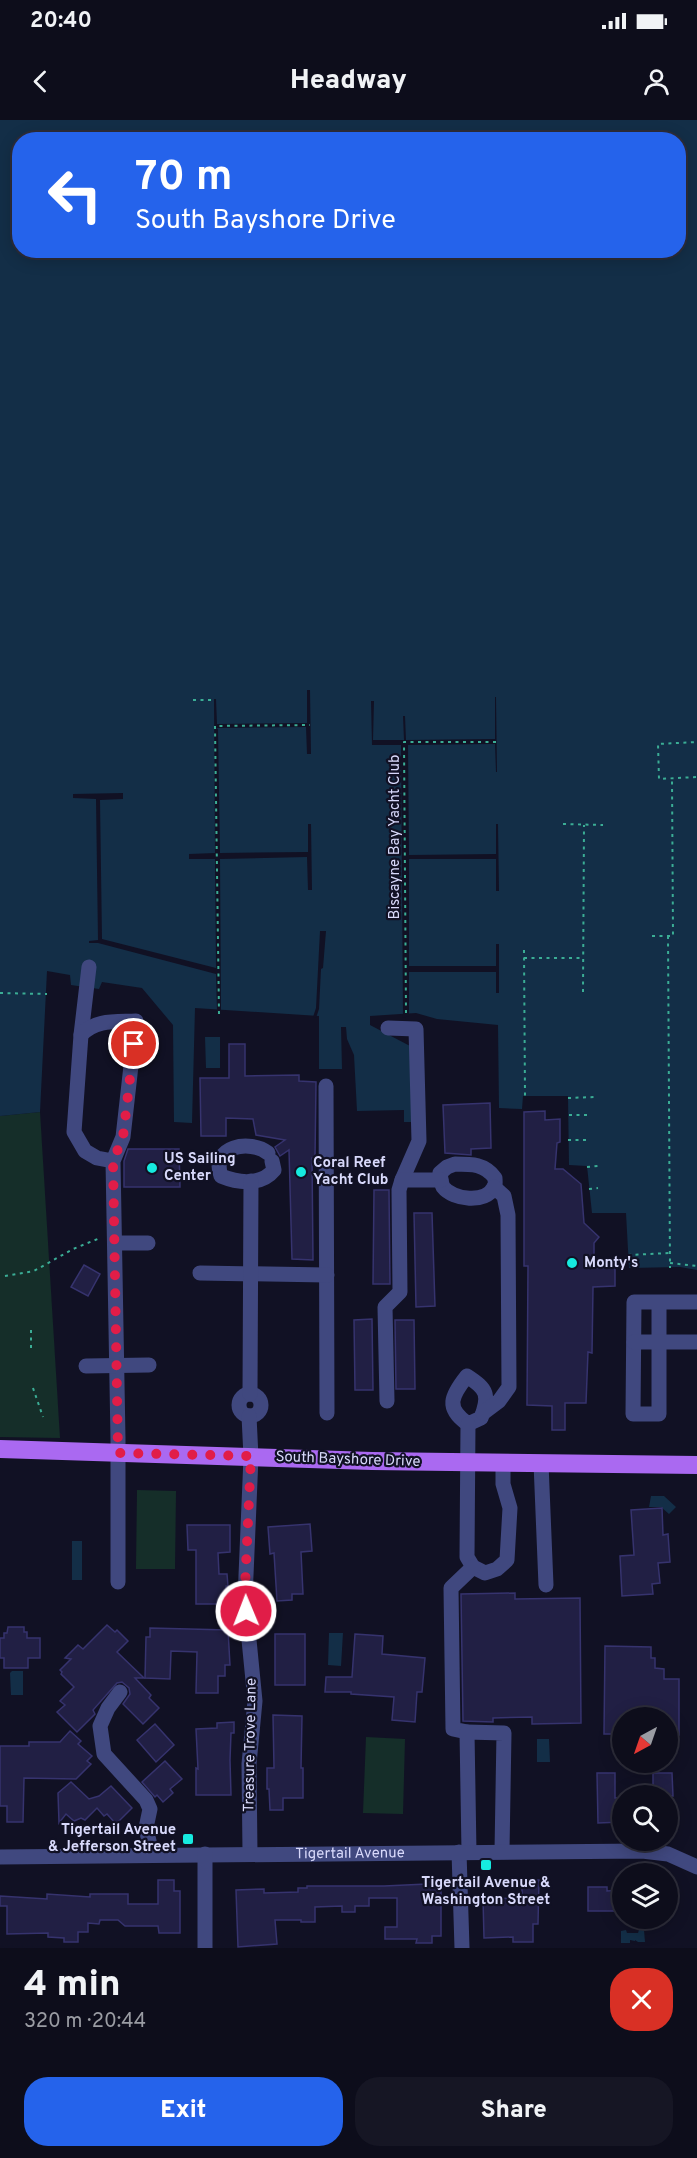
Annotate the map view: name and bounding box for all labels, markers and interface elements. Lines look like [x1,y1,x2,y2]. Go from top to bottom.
text: 20:40 [30,8,92,35]
text: Headway [290,64,407,98]
icon: back [24,65,57,98]
icon: person [640,65,673,98]
text: 70 m [135,152,233,205]
icon: left [36,156,114,234]
text: South Bayshore Drive [135,204,396,238]
street label: Biscayne Bay Yacht Club [386,755,405,919]
pin [108,1018,159,1069]
icon: arrive [117,1027,150,1060]
place label: US Sailing Center [164,1150,236,1186]
place label: Coral Reef Yacht Club [313,1154,388,1190]
marker: US Sailing Center [145,1161,159,1175]
marker: Coral Reef Yacht Club [294,1165,308,1179]
place label: Monty's [584,1254,638,1273]
marker: Monty's [565,1256,579,1270]
street label: South Bayshore Drive [275,1448,421,1472]
position arrow [214,1579,278,1643]
street label: Treasure Trove Lane [240,1678,262,1812]
north arrow [612,1707,678,1773]
map controls [612,1707,678,1929]
button: search [612,1785,678,1851]
place label: Tigertail Avenue & Jefferson Street [48,1821,176,1857]
marker: Tigertail Avenue & Jefferson Street [181,1832,195,1846]
street label: Tigertail Avenue [295,1844,405,1864]
marker: Tigertail Avenue & Washington Street [479,1858,493,1872]
button: layers [612,1863,678,1929]
place label: Tigertail Avenue & Washington Street [421,1874,551,1910]
text: 4 min [24,1963,121,2009]
button: close [610,1968,673,2031]
text: 320 m · 20:44 [24,2009,146,2035]
button: Exit [24,2077,343,2146]
button: Share [355,2077,673,2146]

